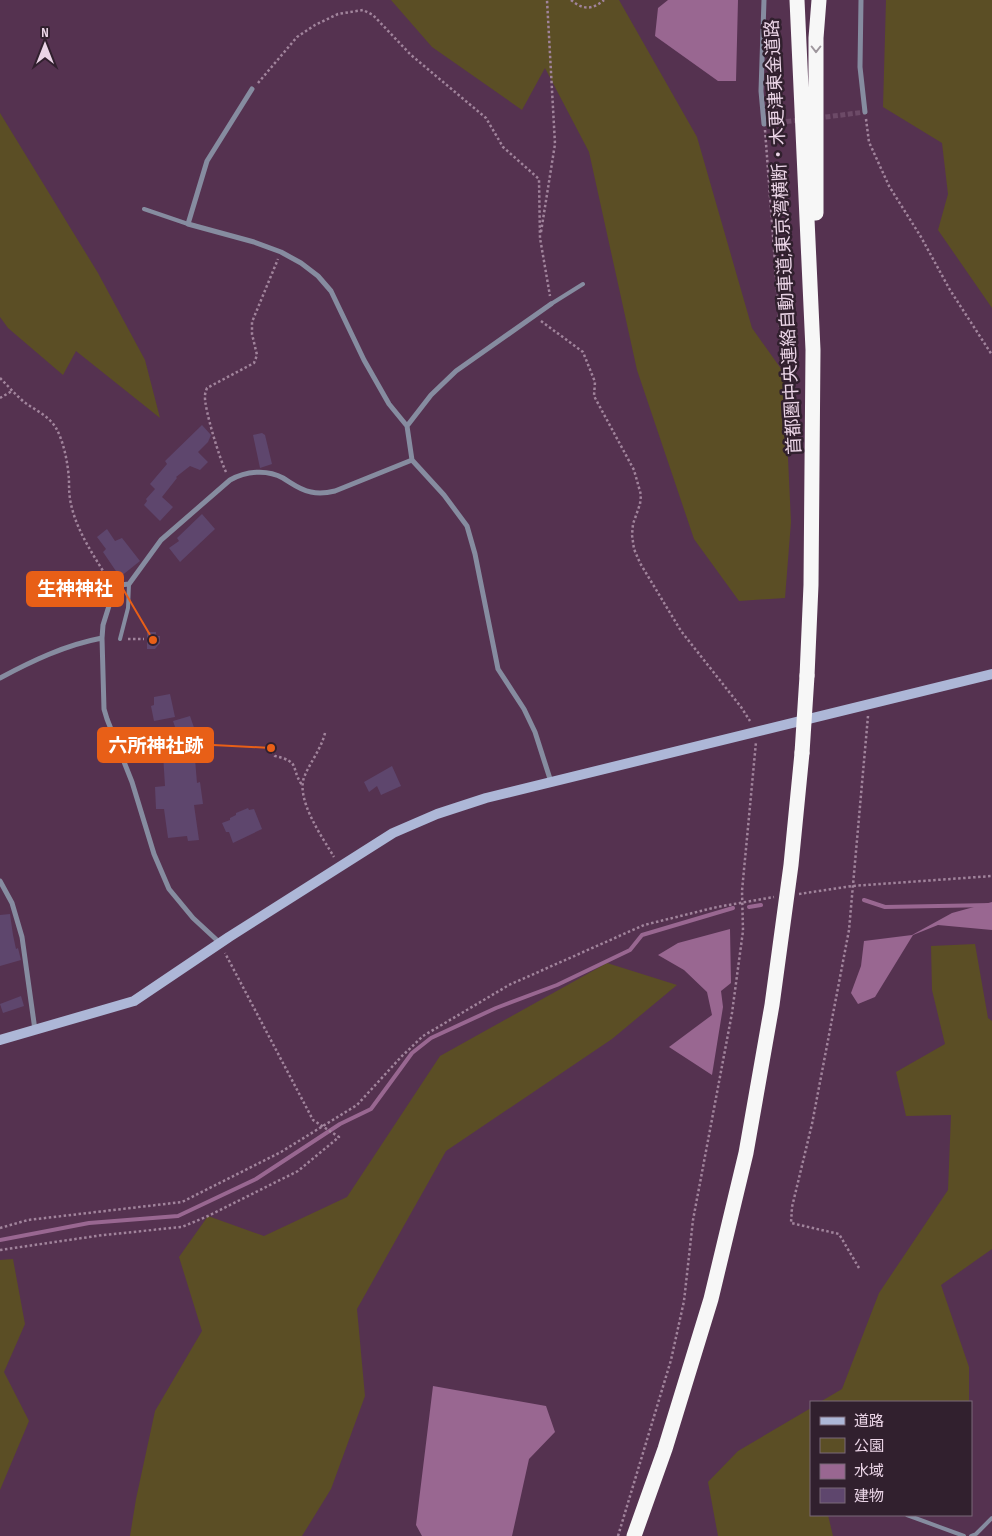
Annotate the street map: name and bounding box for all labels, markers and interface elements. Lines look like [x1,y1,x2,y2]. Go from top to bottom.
street label: 首都圏中央連絡自動車道;東京湾横断・木更津東金道路 [762,19,805,455]
north arrow [20,20,70,70]
text: N [41,24,49,41]
one-way arrow [811,45,821,53]
callout: 生神神社 [27,572,123,606]
text: 生神神社 [37,578,113,601]
callout: 六所神社跡 [98,728,213,762]
text: 六所神社跡 [108,735,204,758]
legend [810,1401,972,1516]
text: 道路 [854,1412,884,1431]
text: 公園 [854,1437,884,1456]
text: 水域 [854,1462,884,1481]
text: 建物 [854,1487,884,1506]

